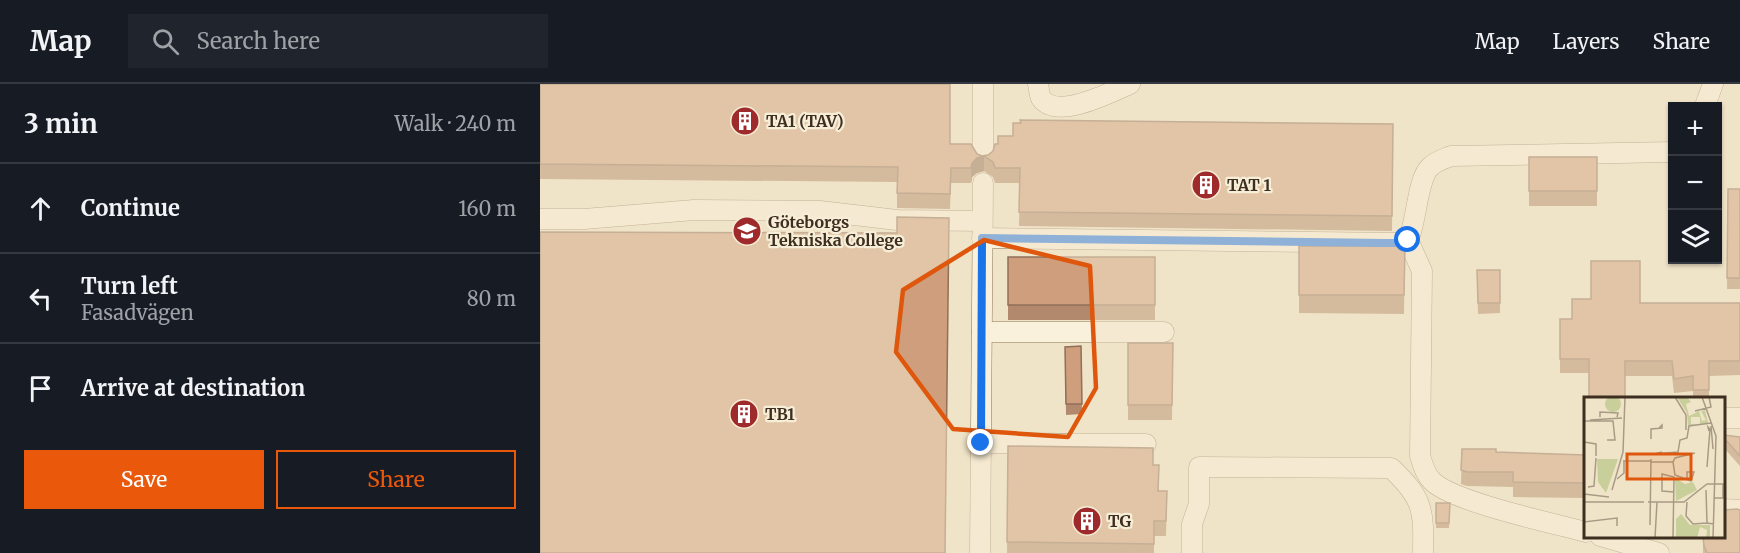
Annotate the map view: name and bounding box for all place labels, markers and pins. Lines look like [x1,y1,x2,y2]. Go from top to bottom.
building icon: TA1 (TAV) [729,105,761,137]
place label: TA1 (TAV) [766,111,844,131]
building icon: TAT 1 [1190,169,1222,201]
place label: TAT 1 [1227,175,1272,195]
place label: Göteborgs Tekniska College [768,212,903,250]
school or university icon: Göteborgs Tekniska College [731,215,763,247]
building icon: TB1 [728,398,760,430]
place label: TB1 [765,404,795,424]
building icon: TG [1071,505,1103,537]
place label: TG [1108,511,1132,531]

